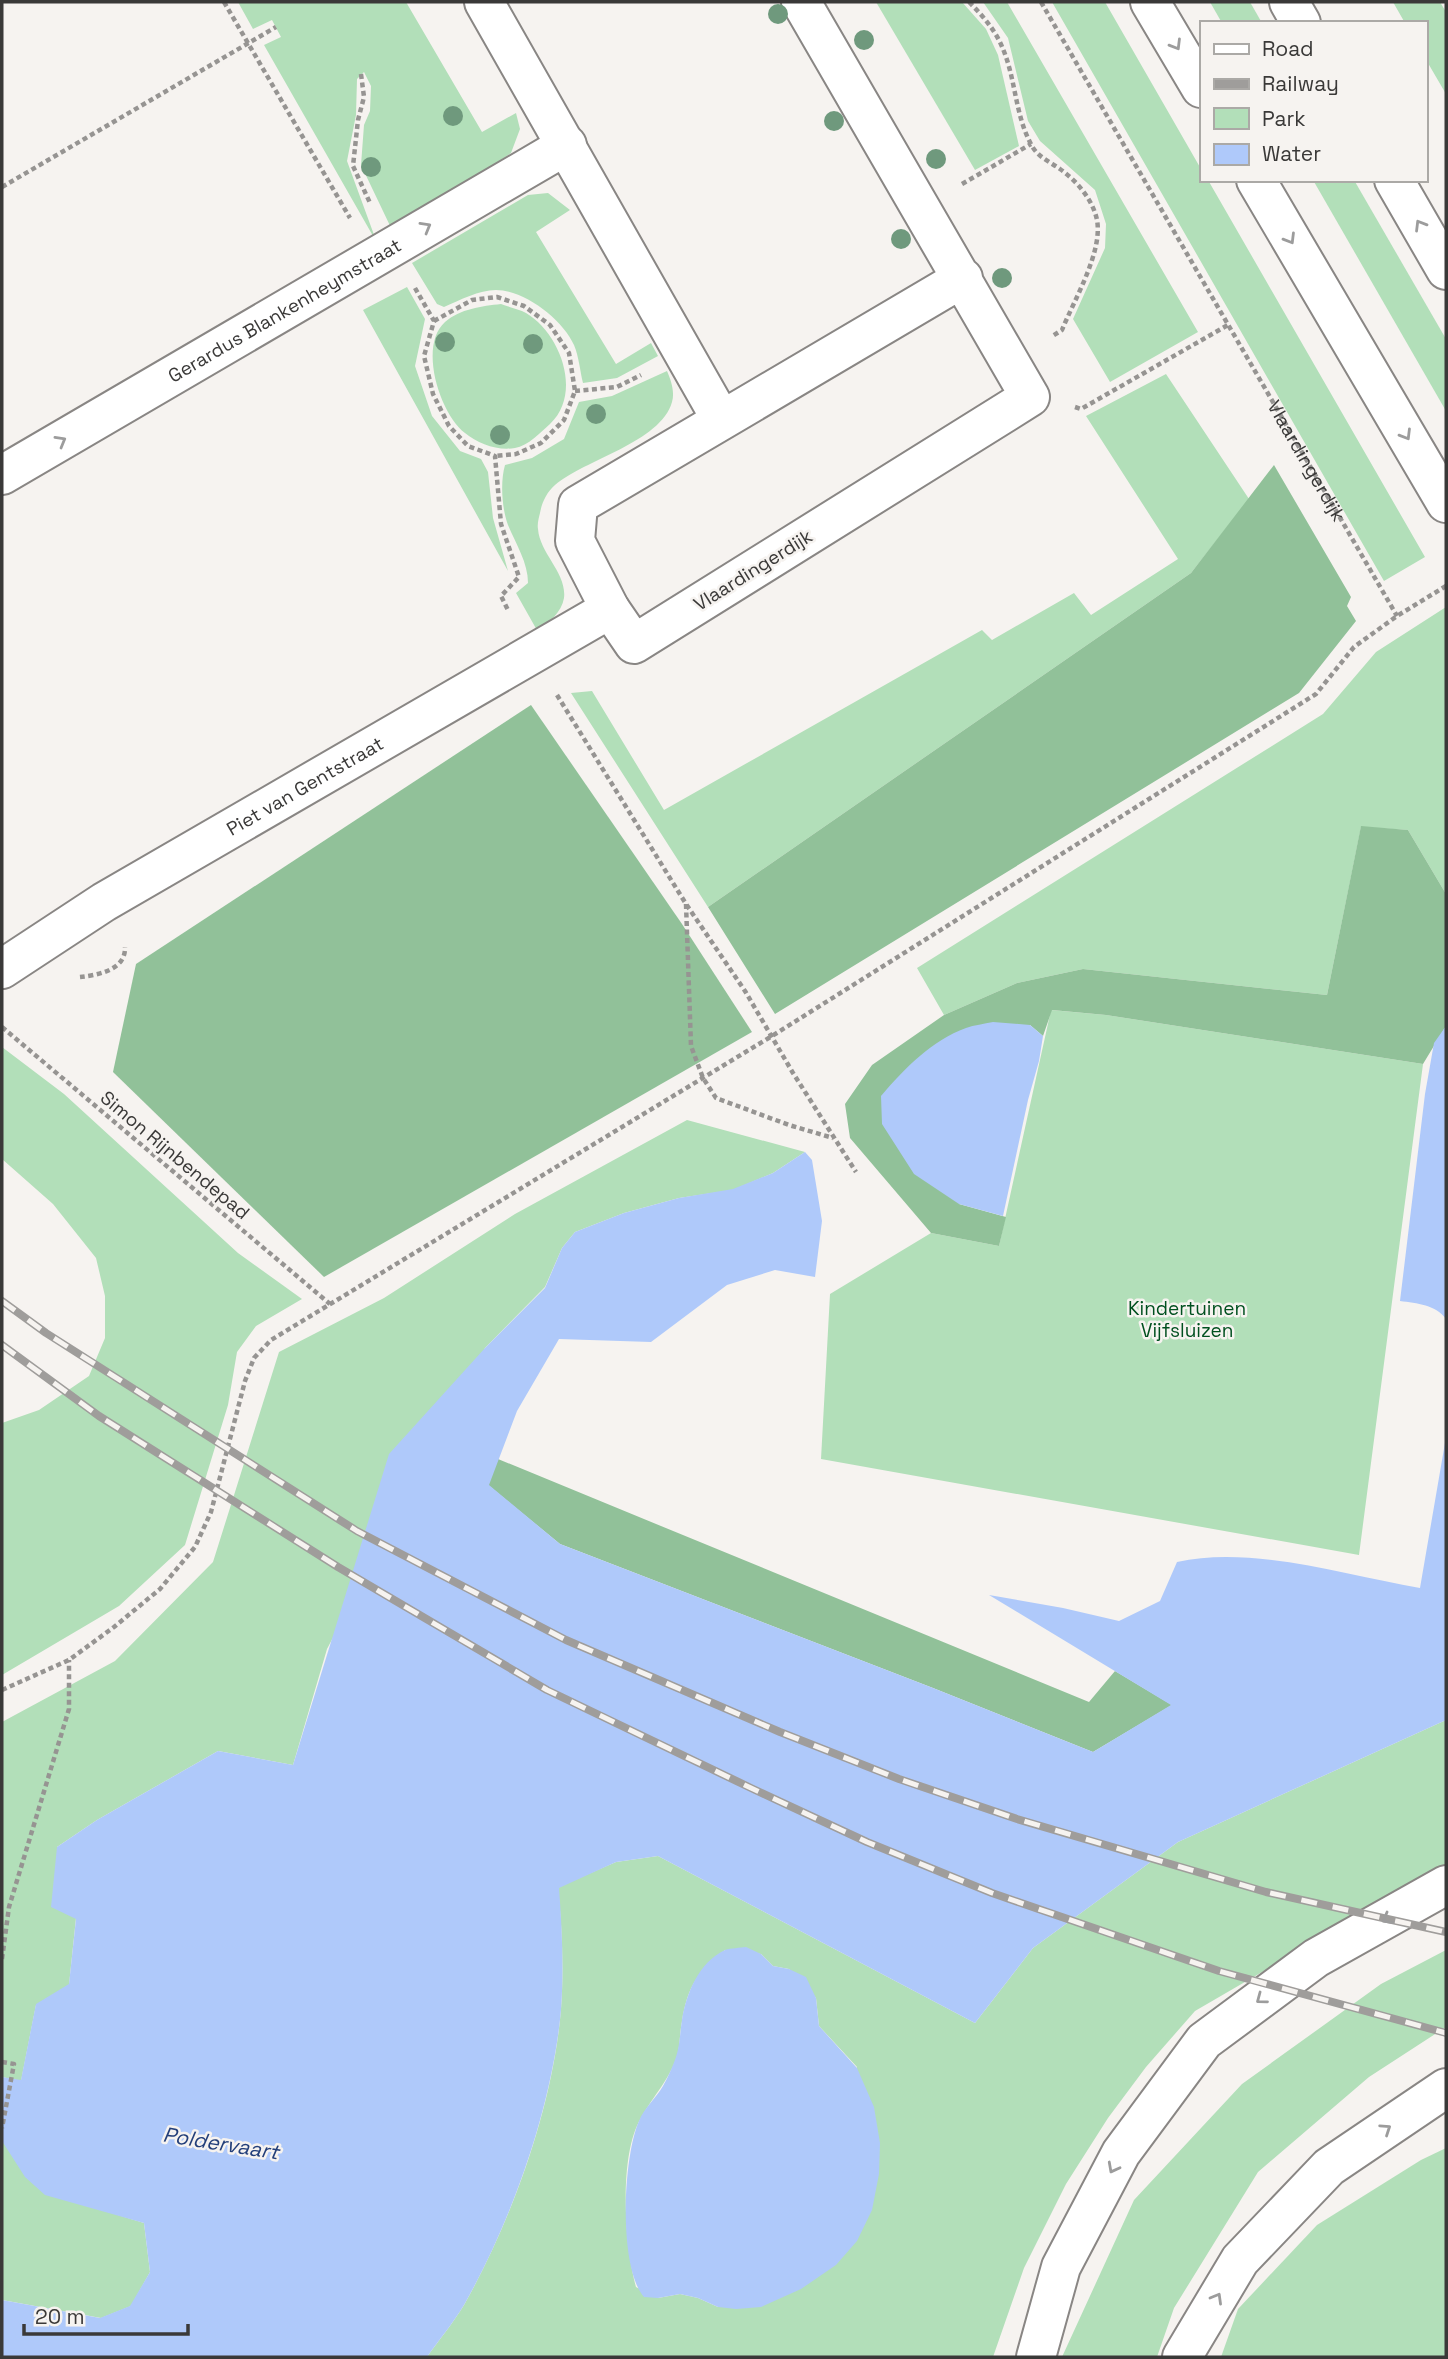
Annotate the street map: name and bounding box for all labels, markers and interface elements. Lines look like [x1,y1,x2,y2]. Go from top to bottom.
legend [1200,21,1427,182]
text: Road [1262,35,1314,62]
one-way arrow [1168,37,1181,50]
text: Railway [1262,70,1339,97]
text: Park [1262,105,1306,132]
text: Water [1262,140,1321,167]
one-way arrow [1415,220,1428,232]
one-way arrow [419,222,432,235]
one-way arrow [1282,231,1295,244]
street label: Gerardus Blankenheymstraat [163,232,405,388]
street label: Vlaardingerdijk [1262,395,1352,526]
one-way arrow [1398,428,1411,440]
one-way arrow [53,436,66,449]
street label: Vlaardingerdijk [689,523,817,617]
street label: Piet van Gentstraat [222,730,388,841]
street label: Simon Rijnbendepad [95,1085,255,1225]
park label: Kindertuinen Vijfsluizen [1128,1296,1246,1343]
one-way arrow [1381,1911,1394,1924]
one-way arrow [1256,1991,1269,2003]
water label: Poldervaart [161,2121,283,2166]
one-way arrow [1378,2124,1391,2137]
one-way arrow [1108,2161,1121,2174]
scale bar [24,2292,189,2336]
one-way arrow [1208,2293,1221,2306]
text: 20 m [35,2303,85,2330]

